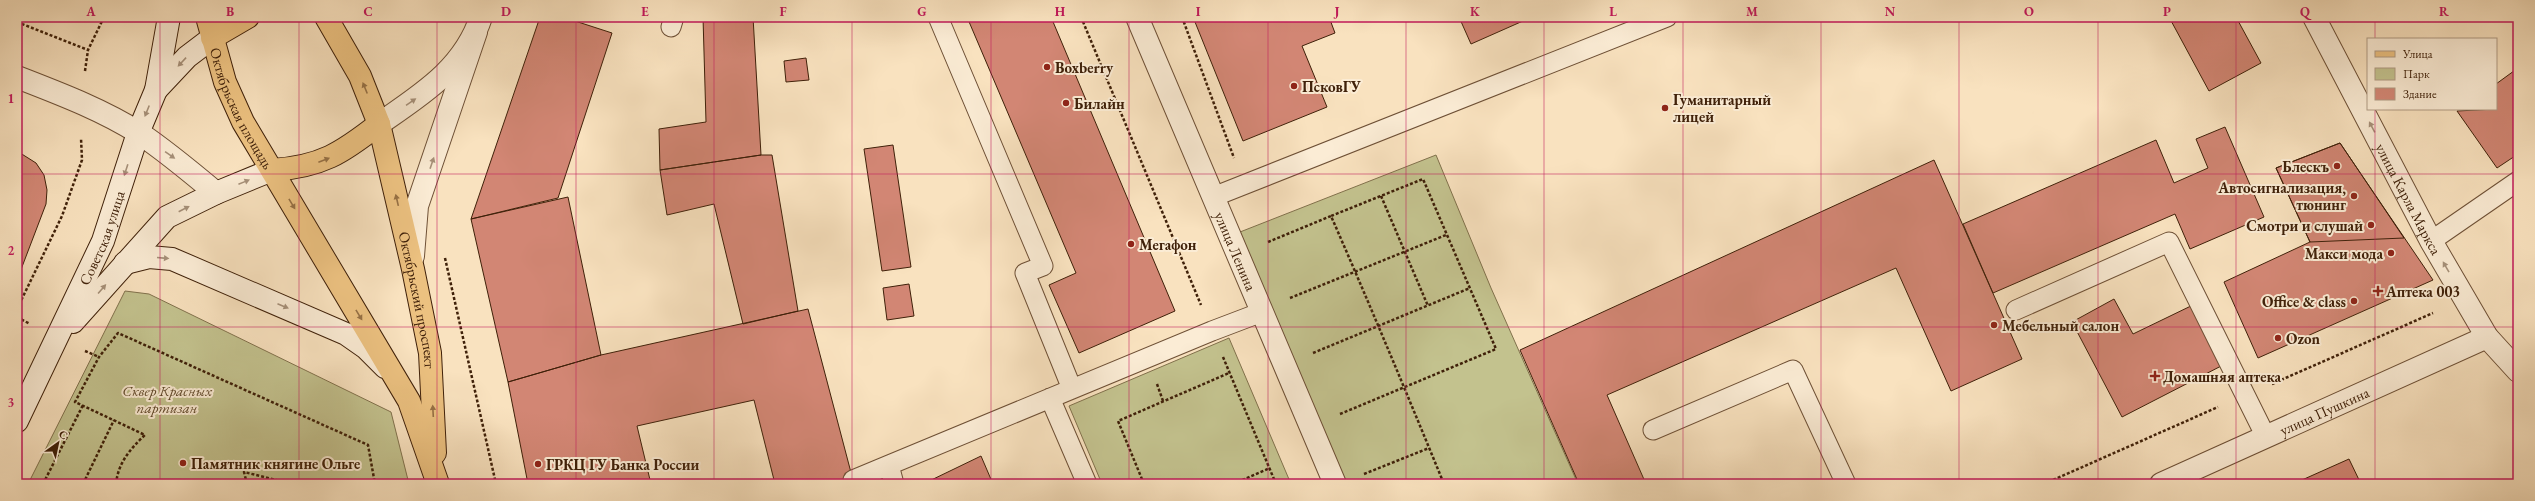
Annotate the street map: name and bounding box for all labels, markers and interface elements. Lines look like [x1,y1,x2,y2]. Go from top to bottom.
text: A [85,3,96,20]
text: B [226,3,234,20]
text: C [363,3,373,20]
text: D [501,3,511,20]
text: E [641,3,649,20]
text: F [779,3,787,20]
text: G [917,3,927,20]
text: H [1055,3,1066,20]
text: I [1196,3,1201,20]
text: J [1333,3,1340,20]
text: K [1470,3,1481,20]
text: L [1609,3,1617,20]
text: M [1746,3,1758,20]
text: N [1885,3,1896,20]
text: O [2024,3,2034,20]
text: P [2163,3,2171,20]
text: Q [2300,3,2312,20]
text: R [2439,3,2449,20]
legend [2367,38,2497,110]
street label: Октябрьская площадь [206,45,278,172]
text: Улица [2402,46,2433,62]
one-way arrow [177,57,187,67]
place label: Boxberry [1055,58,1114,77]
marker: Boxberry [1042,62,1052,72]
text: Парк [2403,66,2430,82]
place label: ПсковГУ [1302,77,1362,96]
one-way arrow [361,81,367,93]
marker: ПсковГУ [1289,81,1299,91]
text: Здание [2403,86,2437,102]
text: 1 [8,90,15,107]
place label: Гуманитарный лицей [1673,90,1771,126]
place label: Билайн [1074,94,1125,113]
one-way arrow [406,98,416,106]
marker: Билайн [1061,98,1071,108]
marker: Гуманитарный лицей [1660,103,1670,113]
one-way arrow [144,106,150,117]
one-way arrow [2369,122,2375,133]
street label: улица Карла Маркса [2372,140,2446,258]
one-way arrow [165,151,175,159]
one-way arrow [429,156,435,168]
one-way arrow [318,157,330,163]
place label: Блескъ [2282,157,2329,176]
marker: Блескъ [2332,161,2342,171]
one-way arrow [123,164,129,176]
one-way arrow [239,178,251,184]
place label: Автосигнализация, тюнинг [2217,178,2346,214]
street label: Советская улица [74,188,128,288]
marker: Автосигнализация, тюнинг [2349,191,2359,201]
one-way arrow [394,194,400,206]
one-way arrow [289,198,296,210]
one-way arrow [178,206,190,212]
street label: улица Ленина [1211,208,1261,293]
place label: Смотри и слушай [2246,216,2363,235]
marker: Смотри и слушай [2366,220,2376,230]
street label: Октябрьский проспект [395,229,440,369]
place label: Мегафон [1139,235,1197,254]
marker: Мегафон [1126,239,1136,249]
text: 2 [8,242,15,259]
place label: Макси мода [2305,244,2383,263]
marker: Макси мода [2386,248,2396,258]
one-way arrow [157,255,169,262]
one-way arrow [2443,261,2450,273]
place label: Аптека 003 [2385,282,2460,301]
one-way arrow [97,284,106,295]
marker: Аптека 003 [2373,286,2383,296]
place label: Office & class [2262,292,2346,311]
marker: Office & class [2349,296,2359,306]
one-way arrow [278,304,290,310]
one-way arrow [355,310,363,320]
place label: Мебельный салон [2002,316,2119,335]
marker: Мебельный салон [1989,320,1999,330]
place label: Ozon [2286,329,2321,348]
marker: Ozon [2273,333,2283,343]
place label: Домашняя аптека [2163,367,2281,386]
marker: Домашняя аптека [2150,371,2160,381]
park label: Сквер Красных партизан [122,381,212,417]
street label: улица Пушкина [2276,382,2372,439]
text: 3 [8,394,15,411]
one-way arrow [430,404,436,417]
north arrow [38,423,78,463]
text: С [56,427,71,443]
place label: Памятник княгине Ольге [191,454,360,473]
place label: ГРКЦ ГУ Банка России [546,455,700,474]
marker: Памятник княгине Ольге [178,458,188,468]
marker: ГРКЦ ГУ Банка России [533,459,543,469]

